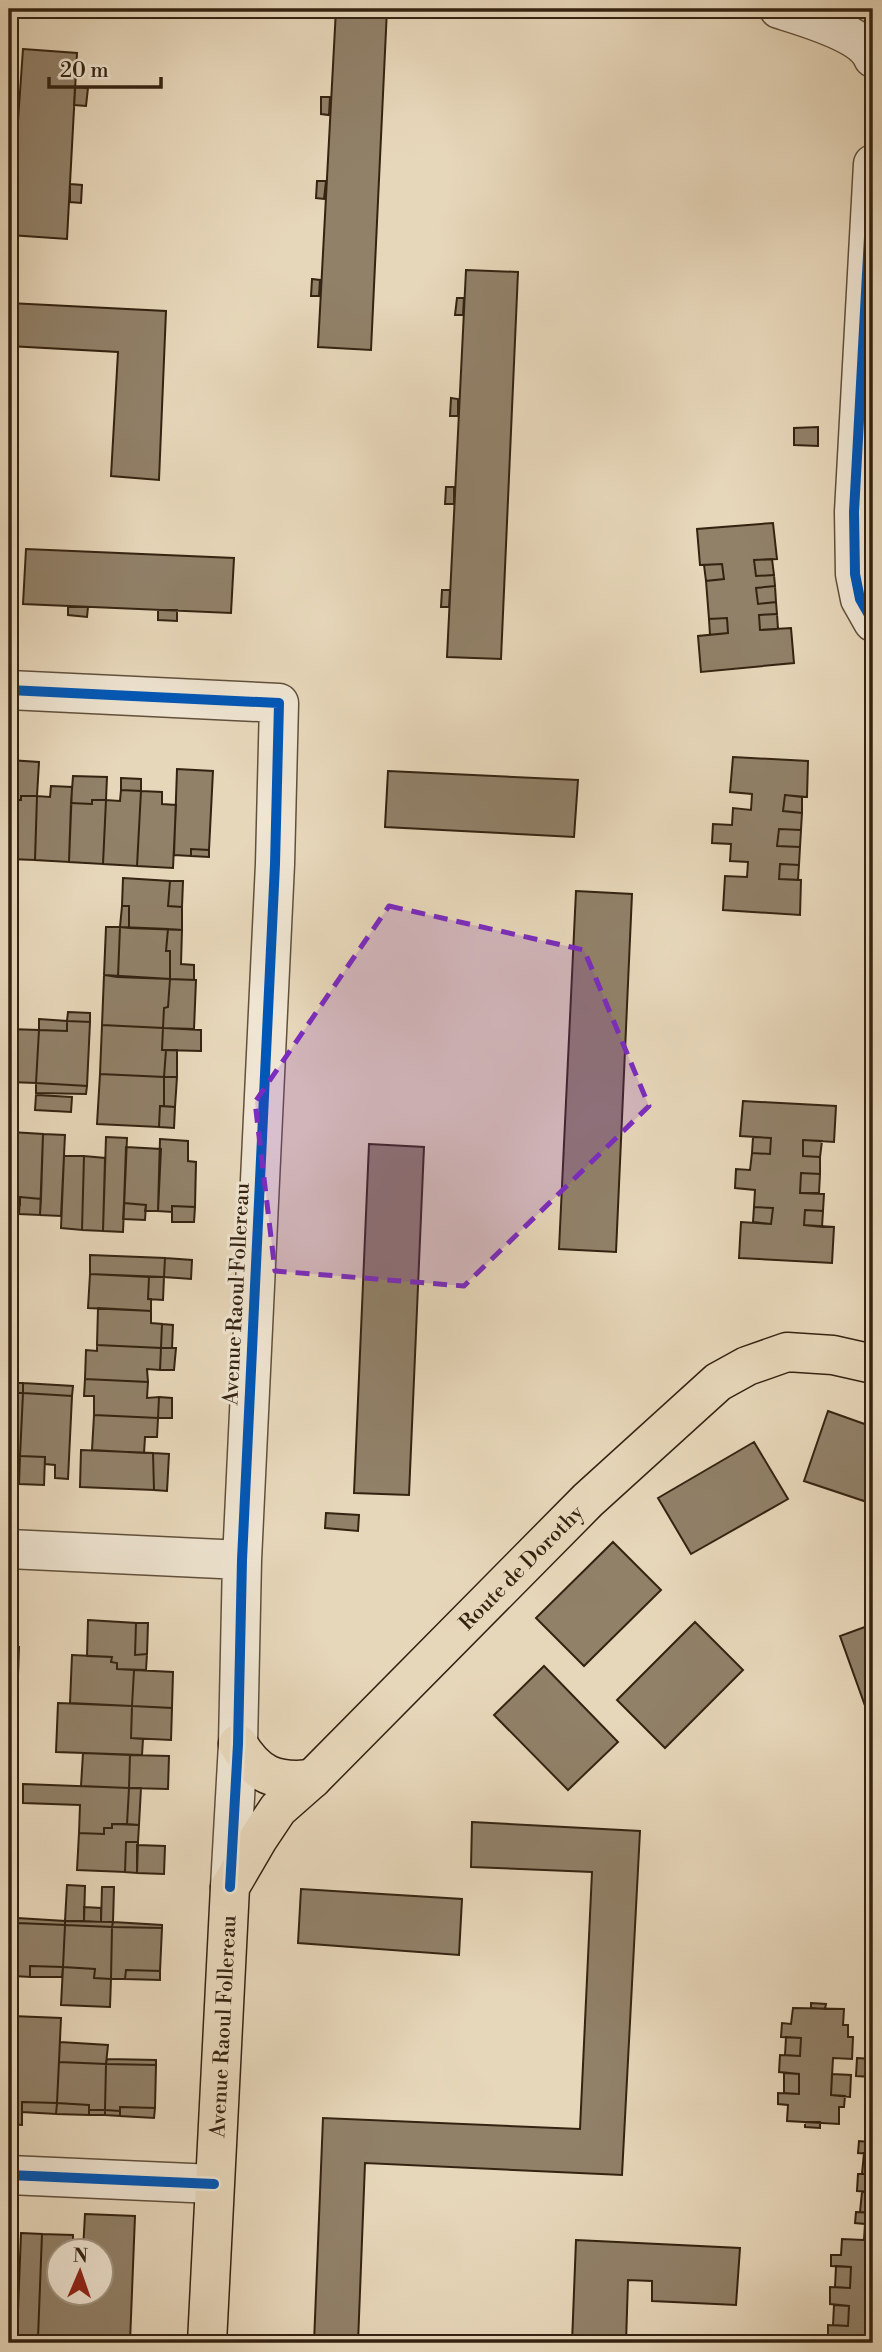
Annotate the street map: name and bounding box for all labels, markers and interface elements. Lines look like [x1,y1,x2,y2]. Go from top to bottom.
scale bar [49,46,161,90]
text: 20 m [60,58,109,84]
street label: Avenue Raoul Follereau [218,1182,256,1407]
street label: Route de Dorothy [454,1499,590,1636]
street label: Avenue Raoul Follereau [205,1914,243,2139]
north arrow [46,2236,116,2306]
text: N [73,2244,88,2268]

